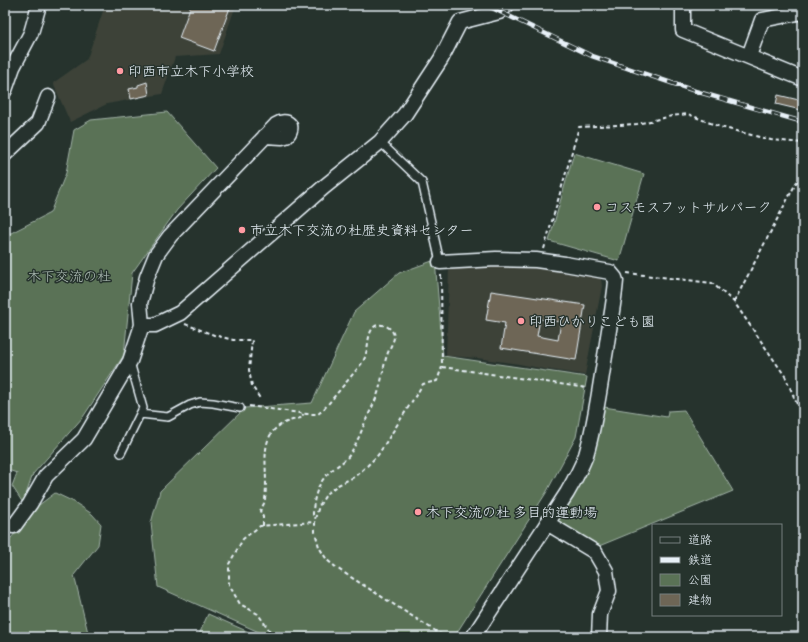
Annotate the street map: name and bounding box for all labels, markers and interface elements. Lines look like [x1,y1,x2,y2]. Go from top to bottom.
place label: 印西市立木下小学校 [128,62,254,80]
marker: 印西市立木下小学校 [115,66,125,76]
place label: コスモスフットサルパーク [605,198,772,216]
marker: コスモスフットサルパーク [592,202,602,212]
place label: 市立木下交流の杜歴史資料センター [250,221,473,239]
marker: 市立木下交流の杜歴史資料センター [237,225,247,235]
park label: 木下交流の杜 [27,267,111,285]
place label: 印西ひかりこども園 [529,312,655,330]
marker: 印西ひかりこども園 [516,316,526,326]
place label: 木下交流の杜 多目的運動場 [426,503,597,521]
marker: 木下交流の杜 多目的運動場 [413,507,423,517]
legend [652,524,782,616]
text: 道路 [688,532,712,547]
text: 鉄道 [688,552,712,567]
text: 公園 [688,572,712,587]
text: 建物 [688,592,712,607]

